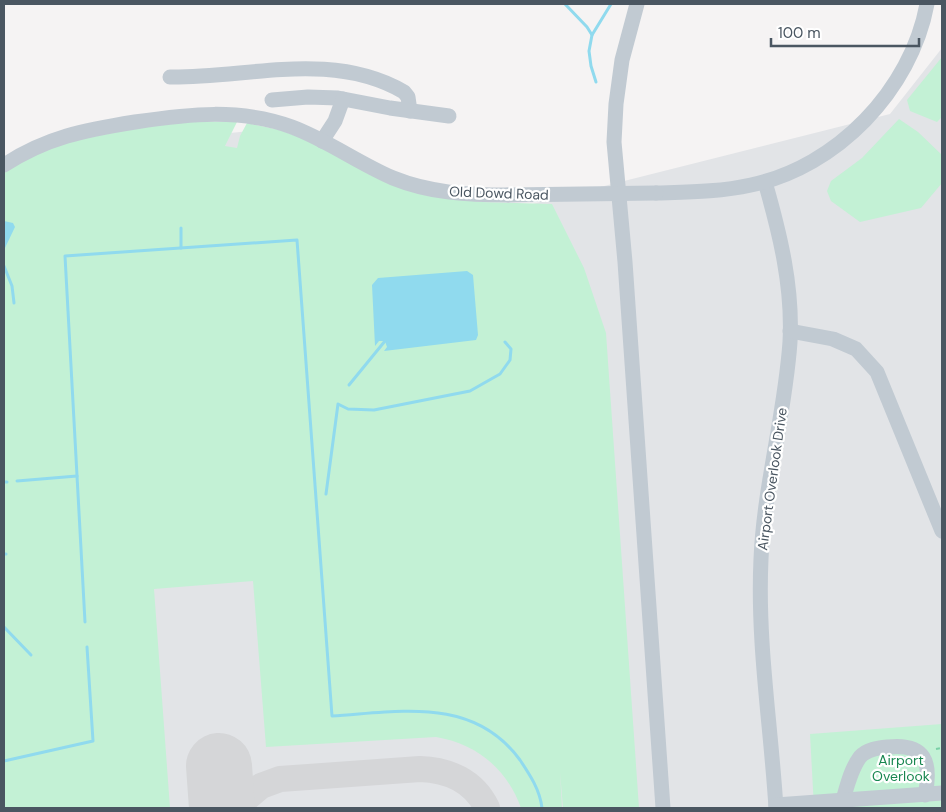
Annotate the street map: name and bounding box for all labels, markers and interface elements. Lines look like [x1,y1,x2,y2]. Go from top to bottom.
scale bar [771,15,918,47]
text: 100 m [778,23,821,43]
street label: Old Dowd Road [449,182,549,204]
street label: Airport Overlook Drive [753,406,791,552]
park label: Airport Overlook [872,751,930,785]

